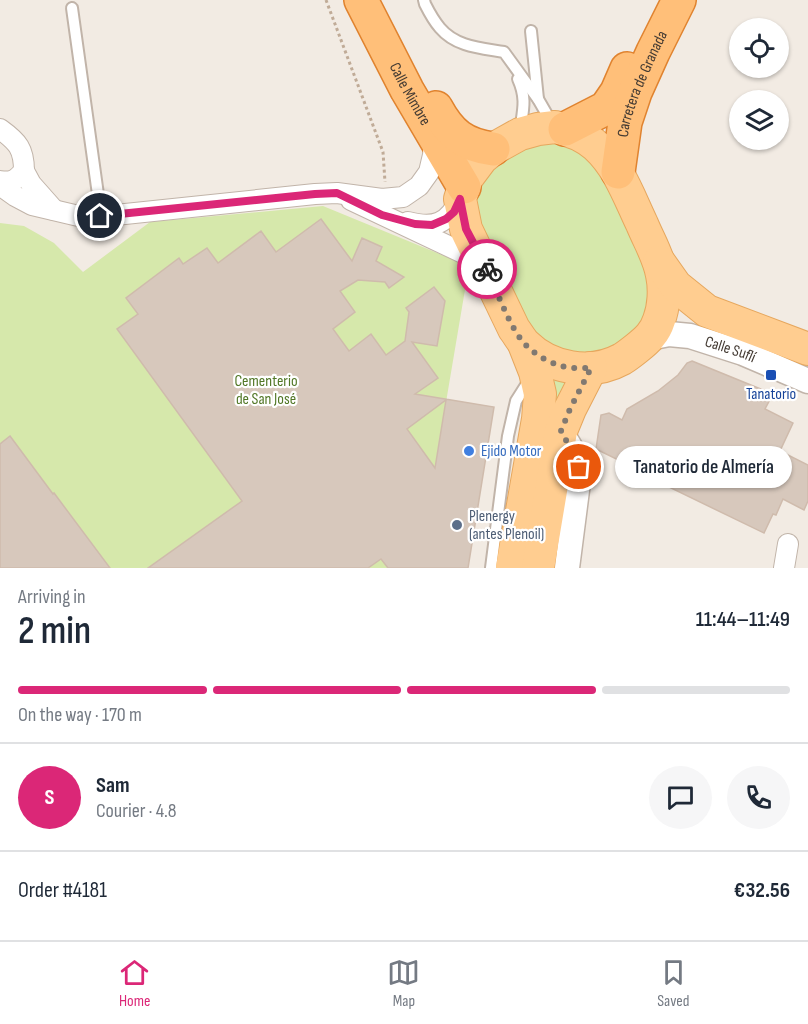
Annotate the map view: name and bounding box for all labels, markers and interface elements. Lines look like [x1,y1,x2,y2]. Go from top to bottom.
map controls [729,18,789,150]
button: locate [729,18,789,78]
street label: Carretera de Granada [613,27,672,138]
street label: Calle Mimbre [385,59,435,129]
button: layers [729,90,789,150]
pin [74,190,125,241]
icon: home [83,199,116,232]
courier [457,239,517,299]
icon: bike [471,253,504,286]
street label: Calle Suflí [703,332,759,367]
marker: Tanatorio [764,368,778,382]
park label: Cementerio de San José [234,372,298,409]
place label: Tanatorio [746,385,796,404]
pin [553,441,604,492]
place label: Ejido Motor [481,442,542,461]
marker: Ejido Motor [462,444,476,458]
callout: Tanatorio de Almería [615,446,792,488]
icon: bag [562,450,595,483]
text: Tanatorio de Almería [633,455,774,479]
place label: Plenergy (antes Plenoil) [469,507,544,544]
marker: Plenergy (antes Plenoil) [450,518,464,532]
text: Arriving in [18,585,86,609]
text: 11:44–11:49 [696,606,790,633]
text: 2 min [18,608,91,655]
text: On the way · 170 m [18,703,142,727]
button: chat [649,766,712,829]
button: phone [727,766,790,829]
text: Sam [96,772,130,799]
text: S [45,784,54,811]
text: Courier · 4.8 [96,799,177,823]
text: Order #4181 [18,877,107,904]
text: €32.56 [734,877,790,904]
tab: Home [118,956,151,1011]
tab: Map [387,956,420,1011]
tab: Saved [657,956,690,1011]

